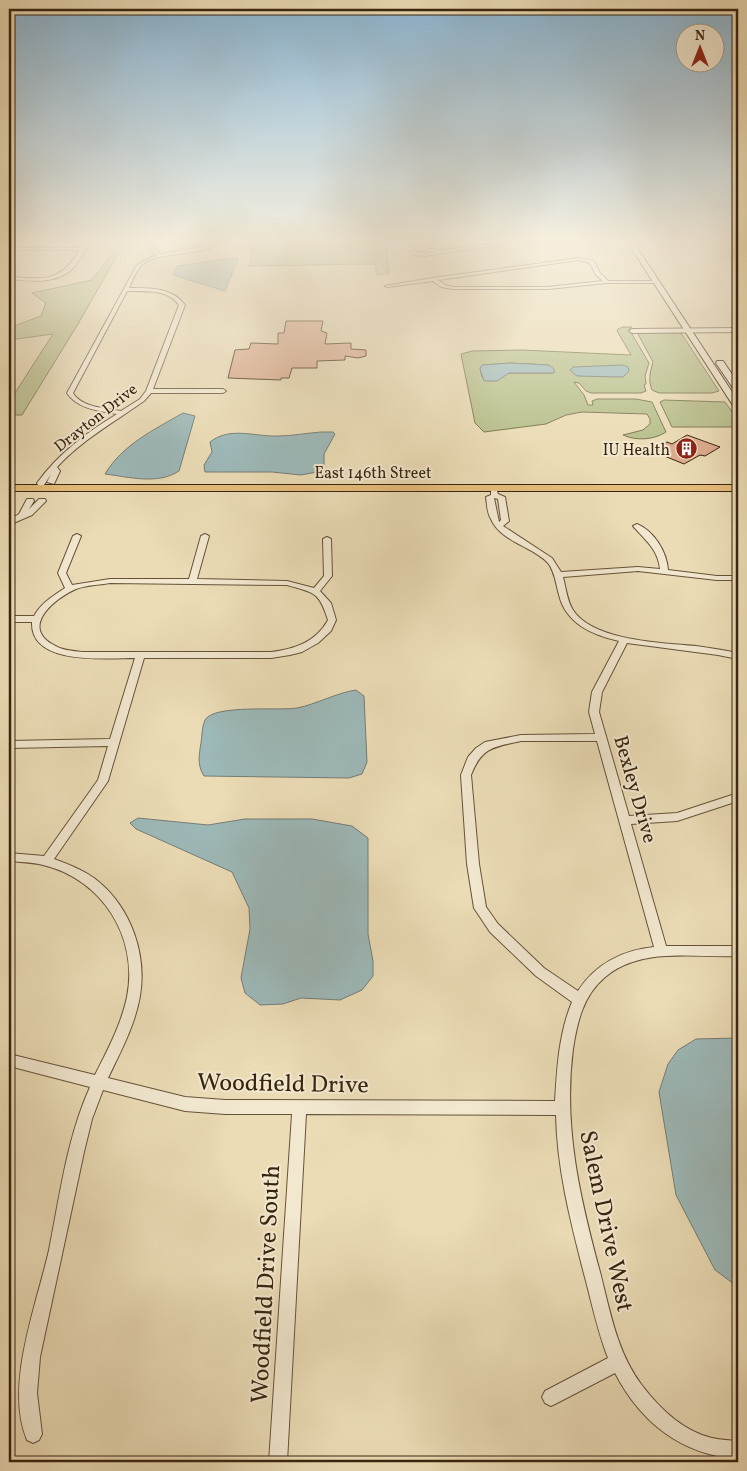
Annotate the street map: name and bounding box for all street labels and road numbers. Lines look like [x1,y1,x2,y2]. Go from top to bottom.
street label: Drayton Drive [50,379,143,458]
street label: East 146th Street [314,463,432,485]
street label: Bexley Drive [605,732,663,847]
street label: Woodfield Drive [197,1067,369,1103]
street label: Salem Drive West [569,1128,641,1315]
street label: Woodfield Drive South [244,1164,290,1404]

